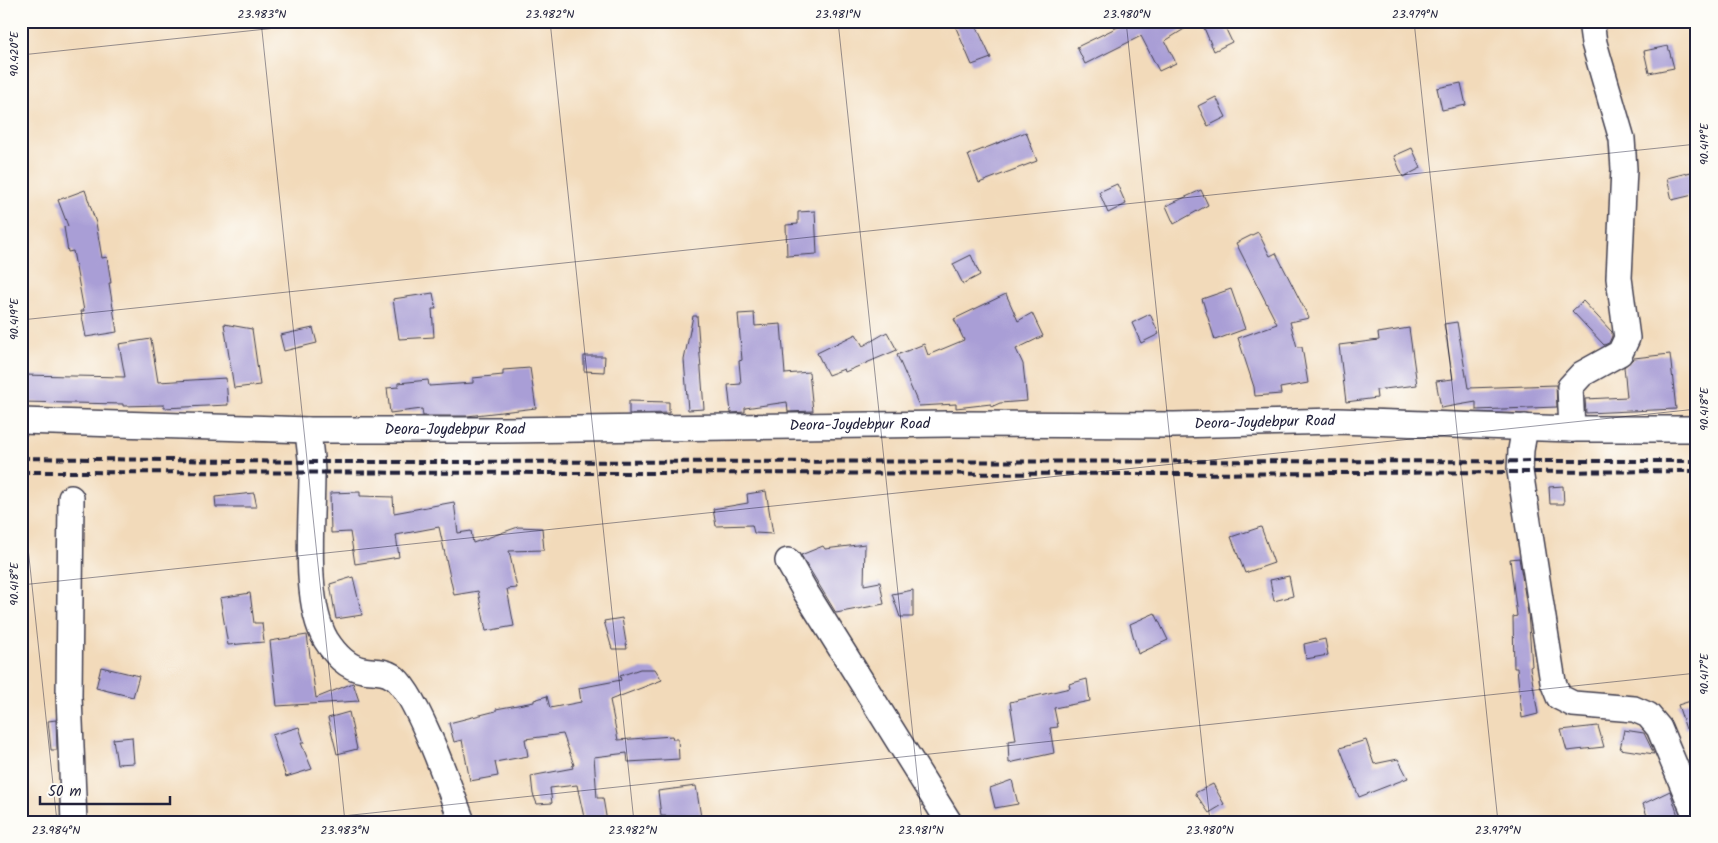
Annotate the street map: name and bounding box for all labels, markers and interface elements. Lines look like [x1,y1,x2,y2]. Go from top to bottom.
text: 23.983°N [238,5,286,24]
text: 23.982°N [526,5,574,24]
text: 23.981°N [815,5,861,24]
text: 23.980°N [1103,5,1151,24]
text: 23.979°N [1392,5,1438,24]
text: 90.420°E [5,30,24,77]
text: 90.419°E [1695,122,1714,165]
text: 90.419°E [5,297,24,340]
text: 90.418°E [1695,386,1714,431]
street label: Deora-Joydebpur Road [1194,409,1336,436]
street label: Deora-Joydebpur Road [789,412,931,438]
street label: Deora-Joydebpur Road [385,418,526,442]
text: 90.418°E [5,561,24,606]
text: 90.417°E [1695,652,1714,695]
scale bar [40,773,170,805]
text: 50 m [48,780,82,804]
text: 23.984°N [32,821,80,840]
text: 23.983°N [321,821,369,840]
text: 23.982°N [609,821,657,840]
text: 23.981°N [898,821,944,840]
text: 23.980°N [1186,821,1234,840]
text: 23.979°N [1475,821,1521,840]

